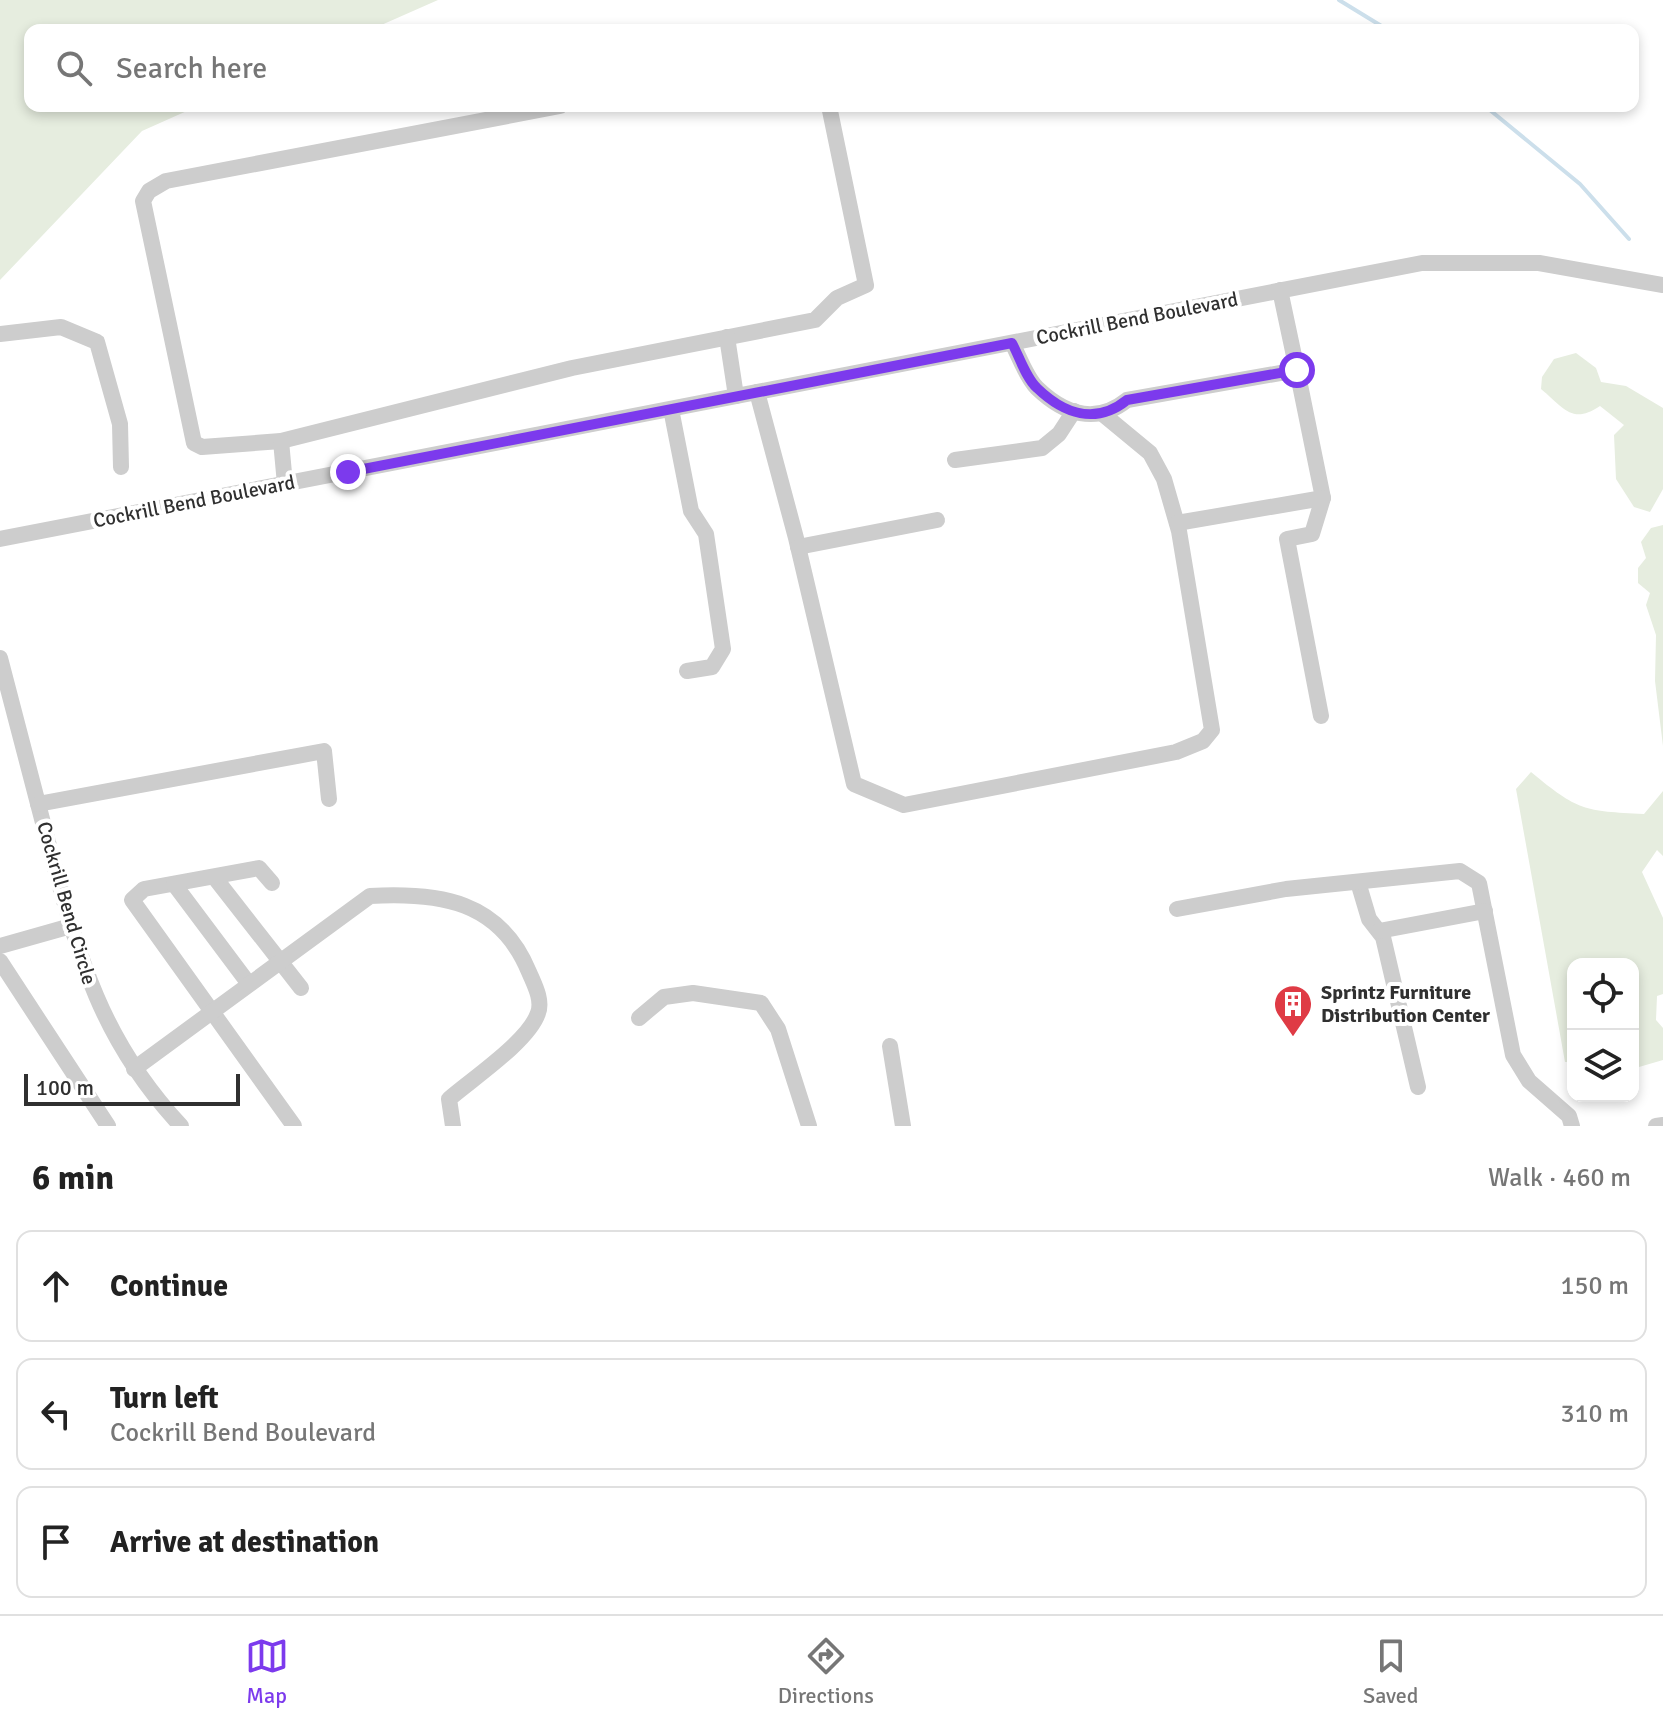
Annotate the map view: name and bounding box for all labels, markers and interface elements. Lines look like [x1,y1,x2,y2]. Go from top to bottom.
search box [24,24,1639,112]
icon: search [52,46,96,90]
text: Search here [116,50,267,87]
street label: Cockrill Bend Boulevard [1034,287,1240,350]
route start [1279,352,1315,388]
route end [330,454,366,490]
street label: Cockrill Bend Boulevard [91,470,297,533]
street label: Cockrill Bend Circle [31,819,102,988]
map controls [1567,958,1639,1102]
button: locate [1567,958,1639,1030]
place label: Sprintz Furniture Distribution Center [1321,980,1490,1028]
building icon: Sprintz Furniture Distribution Center [1272,983,1314,1038]
button: layers [1567,1030,1639,1102]
scale bar [24,1070,240,1106]
text: 100 m [36,1074,94,1101]
text: 6 min [32,1157,114,1199]
text: Walk · 460 m [1488,1162,1631,1194]
icon: ahead [34,1264,78,1308]
text: Continue [110,1268,228,1305]
text: 150 m [1560,1270,1629,1302]
text: Turn left [110,1380,219,1417]
icon: left [34,1392,78,1436]
text: 310 m [1560,1398,1629,1430]
text: Cockrill Bend Boulevard [110,1417,376,1449]
icon: arrive [34,1520,78,1564]
text: Arrive at destination [110,1524,379,1561]
tab: Map [245,1634,289,1709]
tab: Directions [778,1634,874,1709]
tab: Saved [1363,1634,1418,1709]

